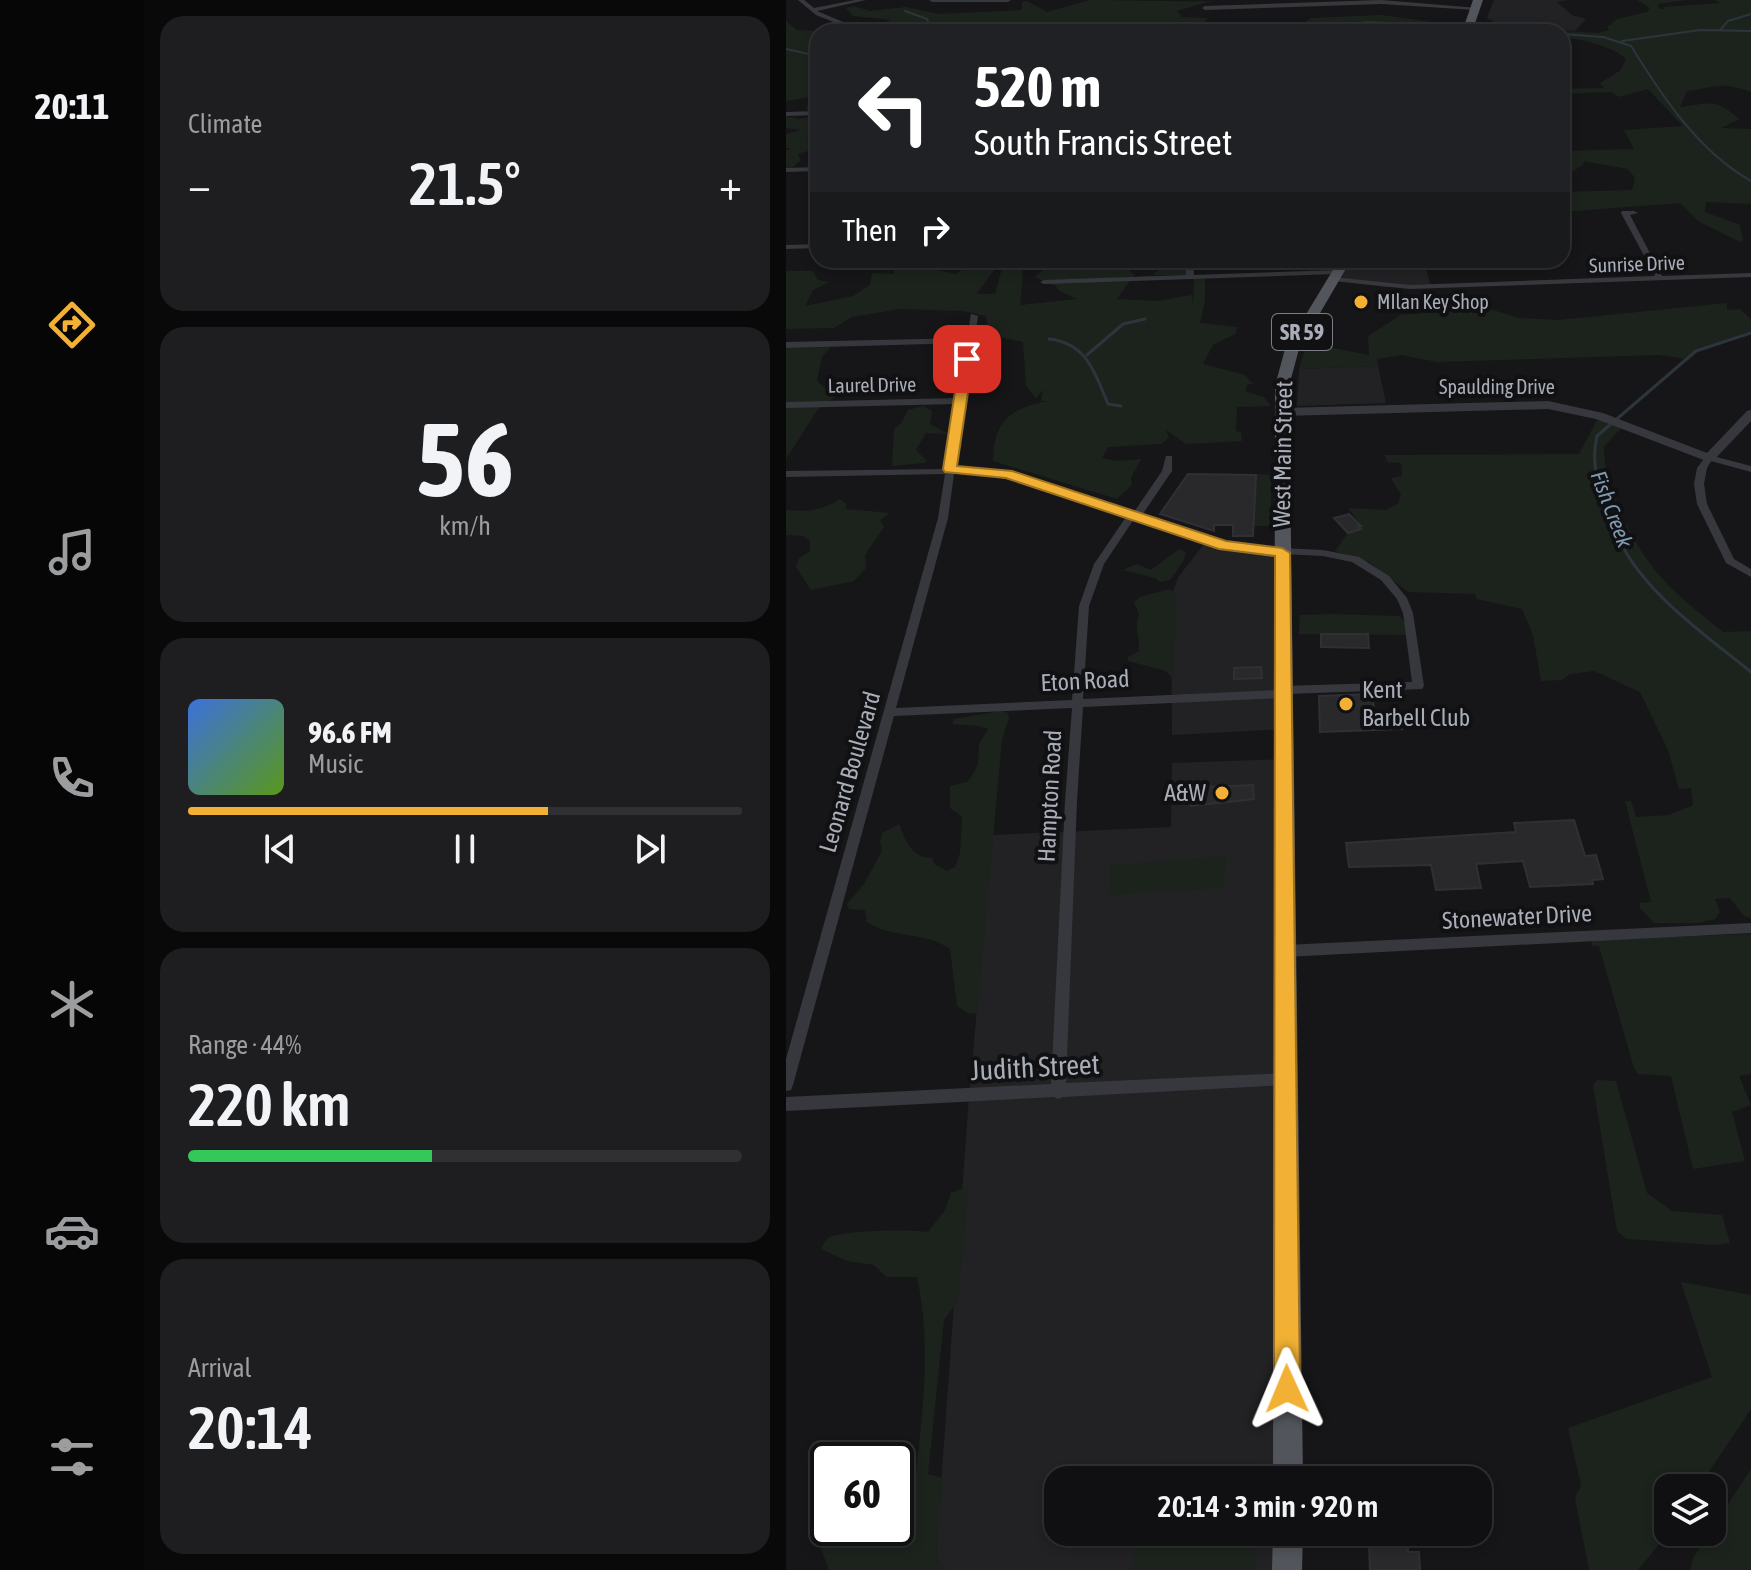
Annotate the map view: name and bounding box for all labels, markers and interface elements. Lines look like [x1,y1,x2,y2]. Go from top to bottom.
text: 520 m [974,55,1101,119]
icon: left [842,56,946,160]
text: 20:11 [35,85,109,127]
text: Climate [188,109,262,139]
text: South Francis Street [974,121,1232,163]
text: 21.5° [409,149,521,218]
text: − [188,159,211,209]
text: + [719,159,742,209]
icon: right [913,208,957,252]
text: Then [842,213,897,247]
street label: Sunrise Drive [1589,250,1685,277]
place label: MIlan Key Shop [1377,290,1489,313]
marker: MIlan Key Shop [1352,293,1370,311]
icon: directions [44,297,100,353]
road number: SR 59 [1272,314,1332,350]
pin [933,325,1001,393]
icon: arrive [945,337,989,381]
street label: Laurel Drive [828,372,916,397]
street label: Spaulding Drive [1439,375,1555,398]
street label: West Main Street [1268,380,1297,528]
text: 56 [416,399,514,518]
water label: Fish Creek [1585,467,1639,551]
text: km/h [439,511,491,541]
icon: music [44,524,100,580]
street label: Eton Road [1040,665,1130,696]
place label: Kent Barbell Club [1362,676,1470,731]
street label: Leonard Boulevard [814,688,885,855]
marker: Kent Barbell Club [1337,695,1355,713]
text: 96.6 FM [308,715,392,749]
street label: Hampton Road [1033,729,1066,863]
text: Music [308,749,363,779]
icon: phone [44,750,100,806]
place label: A&W [1164,779,1207,806]
marker: A&W [1213,784,1231,802]
icon: previous [258,827,302,871]
icon: pause [443,827,487,871]
icon: next [628,827,672,871]
street label: Stonewater Drive [1441,899,1593,934]
icon: climate [44,976,100,1032]
text: Range · 44% [188,1030,301,1060]
street label: Judith Street [970,1048,1100,1086]
text: 220 km [188,1070,350,1139]
icon: car [44,1203,100,1259]
position arrow [1245,1347,1329,1431]
text: Arrival [188,1353,252,1383]
text: 20:14 [188,1393,313,1462]
icon: filters [44,1429,100,1485]
speed limit sign: 60 [810,1442,914,1546]
map controls [1654,1474,1726,1546]
button: layers [1654,1474,1726,1546]
text: 20:14 · 3 min · 920 m [1158,1489,1378,1523]

